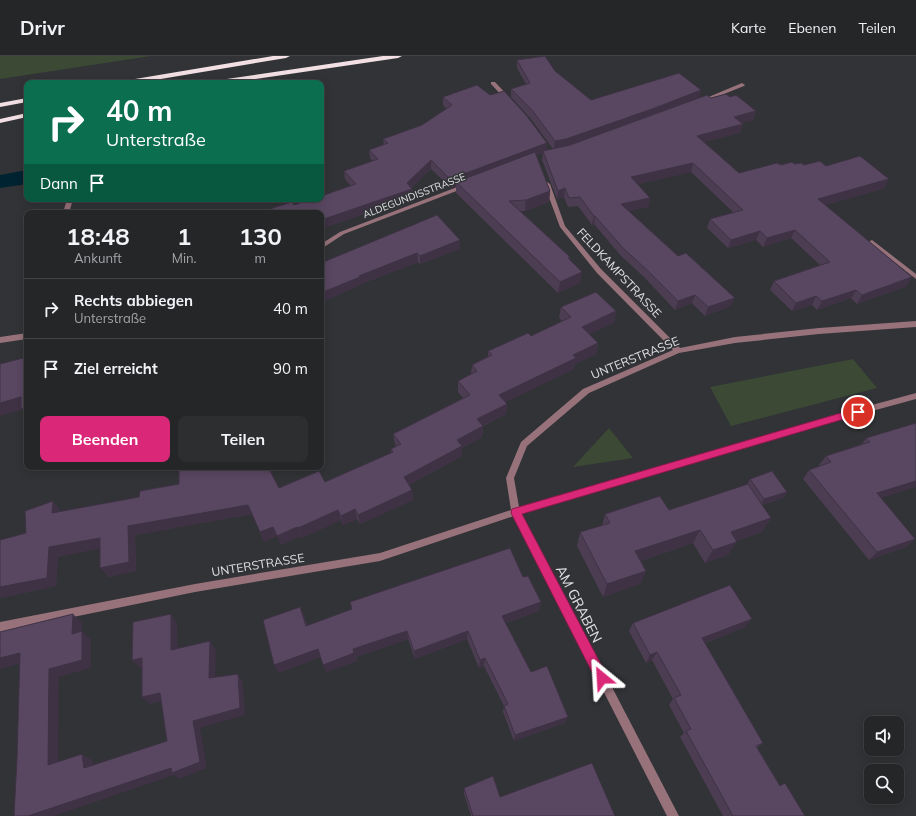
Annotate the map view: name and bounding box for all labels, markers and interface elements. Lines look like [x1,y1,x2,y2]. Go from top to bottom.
text: Drivr [20,16,65,40]
text: Karte [731,19,766,37]
text: Ebenen [788,19,837,37]
text: Teilen [859,19,896,37]
text: 40 m [106,93,172,128]
icon: right [40,96,92,148]
text: Unterstraße [106,128,206,151]
street label: ALDEGUNDISSTRASSE [361,170,468,221]
icon: arrive [86,172,108,194]
text: Dann [40,174,78,193]
text: 18:48 [66,221,130,251]
text: 1 [177,221,191,251]
text: 130 [239,221,282,251]
street label: FELDKAMPSTRASSE [574,225,665,321]
text: Ankunft [74,250,122,266]
text: Min. [172,250,197,266]
text: m [255,250,266,266]
text: Rechts abbiegen [74,291,193,310]
icon: right [40,298,62,320]
text: 40 m [273,299,308,318]
text: Unterstraße [74,310,146,326]
street label: UNTERSTRASSE [589,333,681,382]
icon: arrive [40,358,62,380]
text: Ziel erreicht [74,359,158,378]
text: 90 m [273,359,308,378]
pin [841,395,875,429]
icon: arrive [847,401,869,423]
button: Beenden [40,416,170,462]
button: Teilen [178,416,308,462]
street label: UNTERSTRASSE [210,550,305,579]
street label: AM GRABEN [552,562,606,646]
position arrow [581,657,623,699]
map controls [864,716,904,804]
button: sound [864,716,904,756]
button: search [864,764,904,804]

